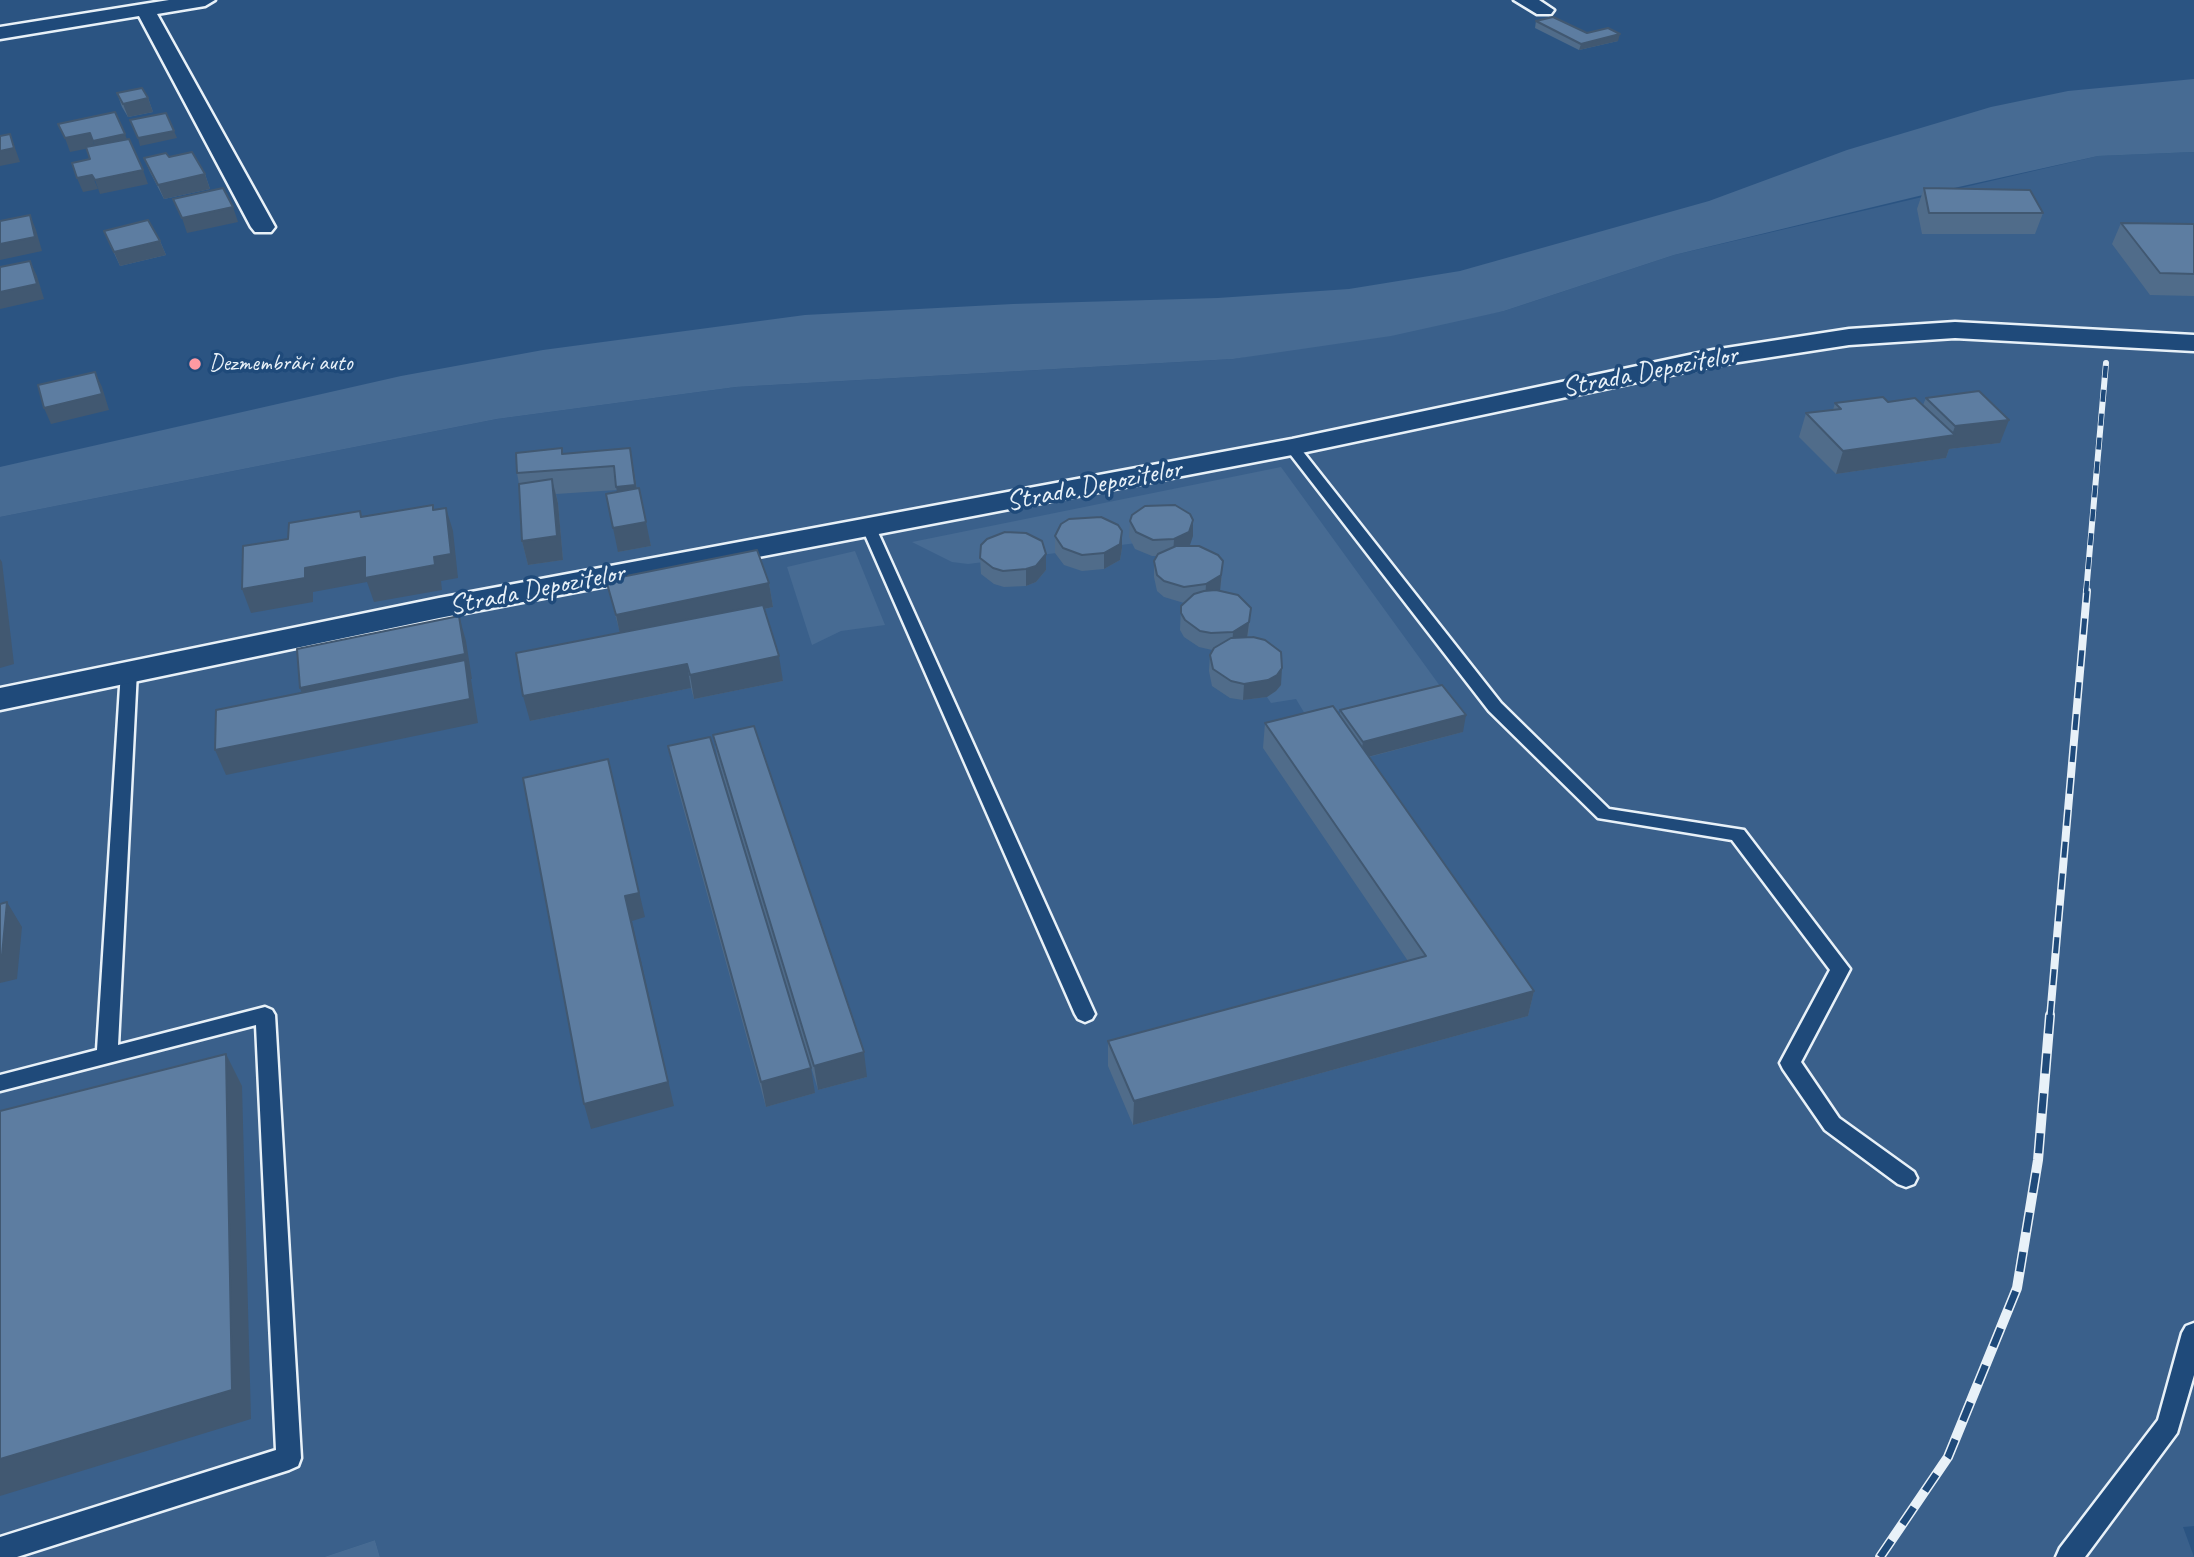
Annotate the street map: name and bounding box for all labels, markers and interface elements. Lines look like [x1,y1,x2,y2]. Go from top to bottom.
street label: Strada Depozitelor [1559,339,1741,405]
place label: Dezmembrări auto [209,350,353,378]
marker: Dezmembrări auto [187,356,203,372]
street label: Strada Depozitelor [1003,453,1185,519]
street label: Strada Depozitelor [446,557,628,623]

